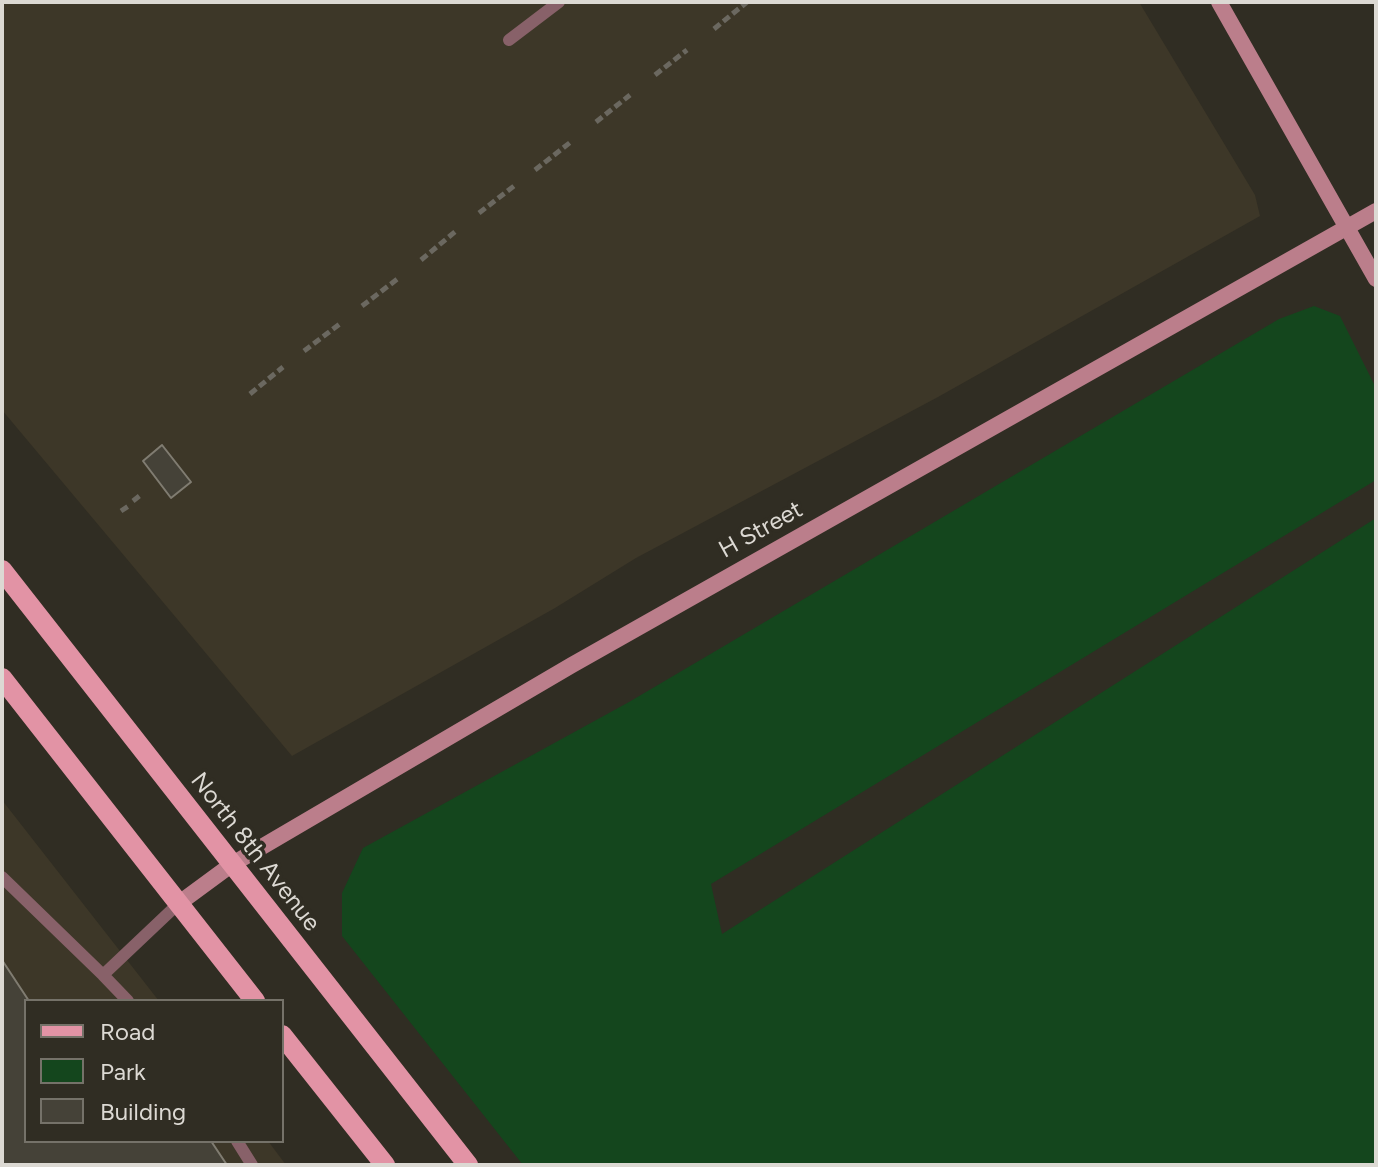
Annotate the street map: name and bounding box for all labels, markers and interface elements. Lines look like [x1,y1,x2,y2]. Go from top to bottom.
street label: H Street [714,495,808,565]
street label: North 8th Avenue [184,767,326,937]
legend [24,999,284,1143]
text: Road [100,1017,155,1046]
text: Park [100,1057,146,1086]
text: Building [100,1097,186,1126]

